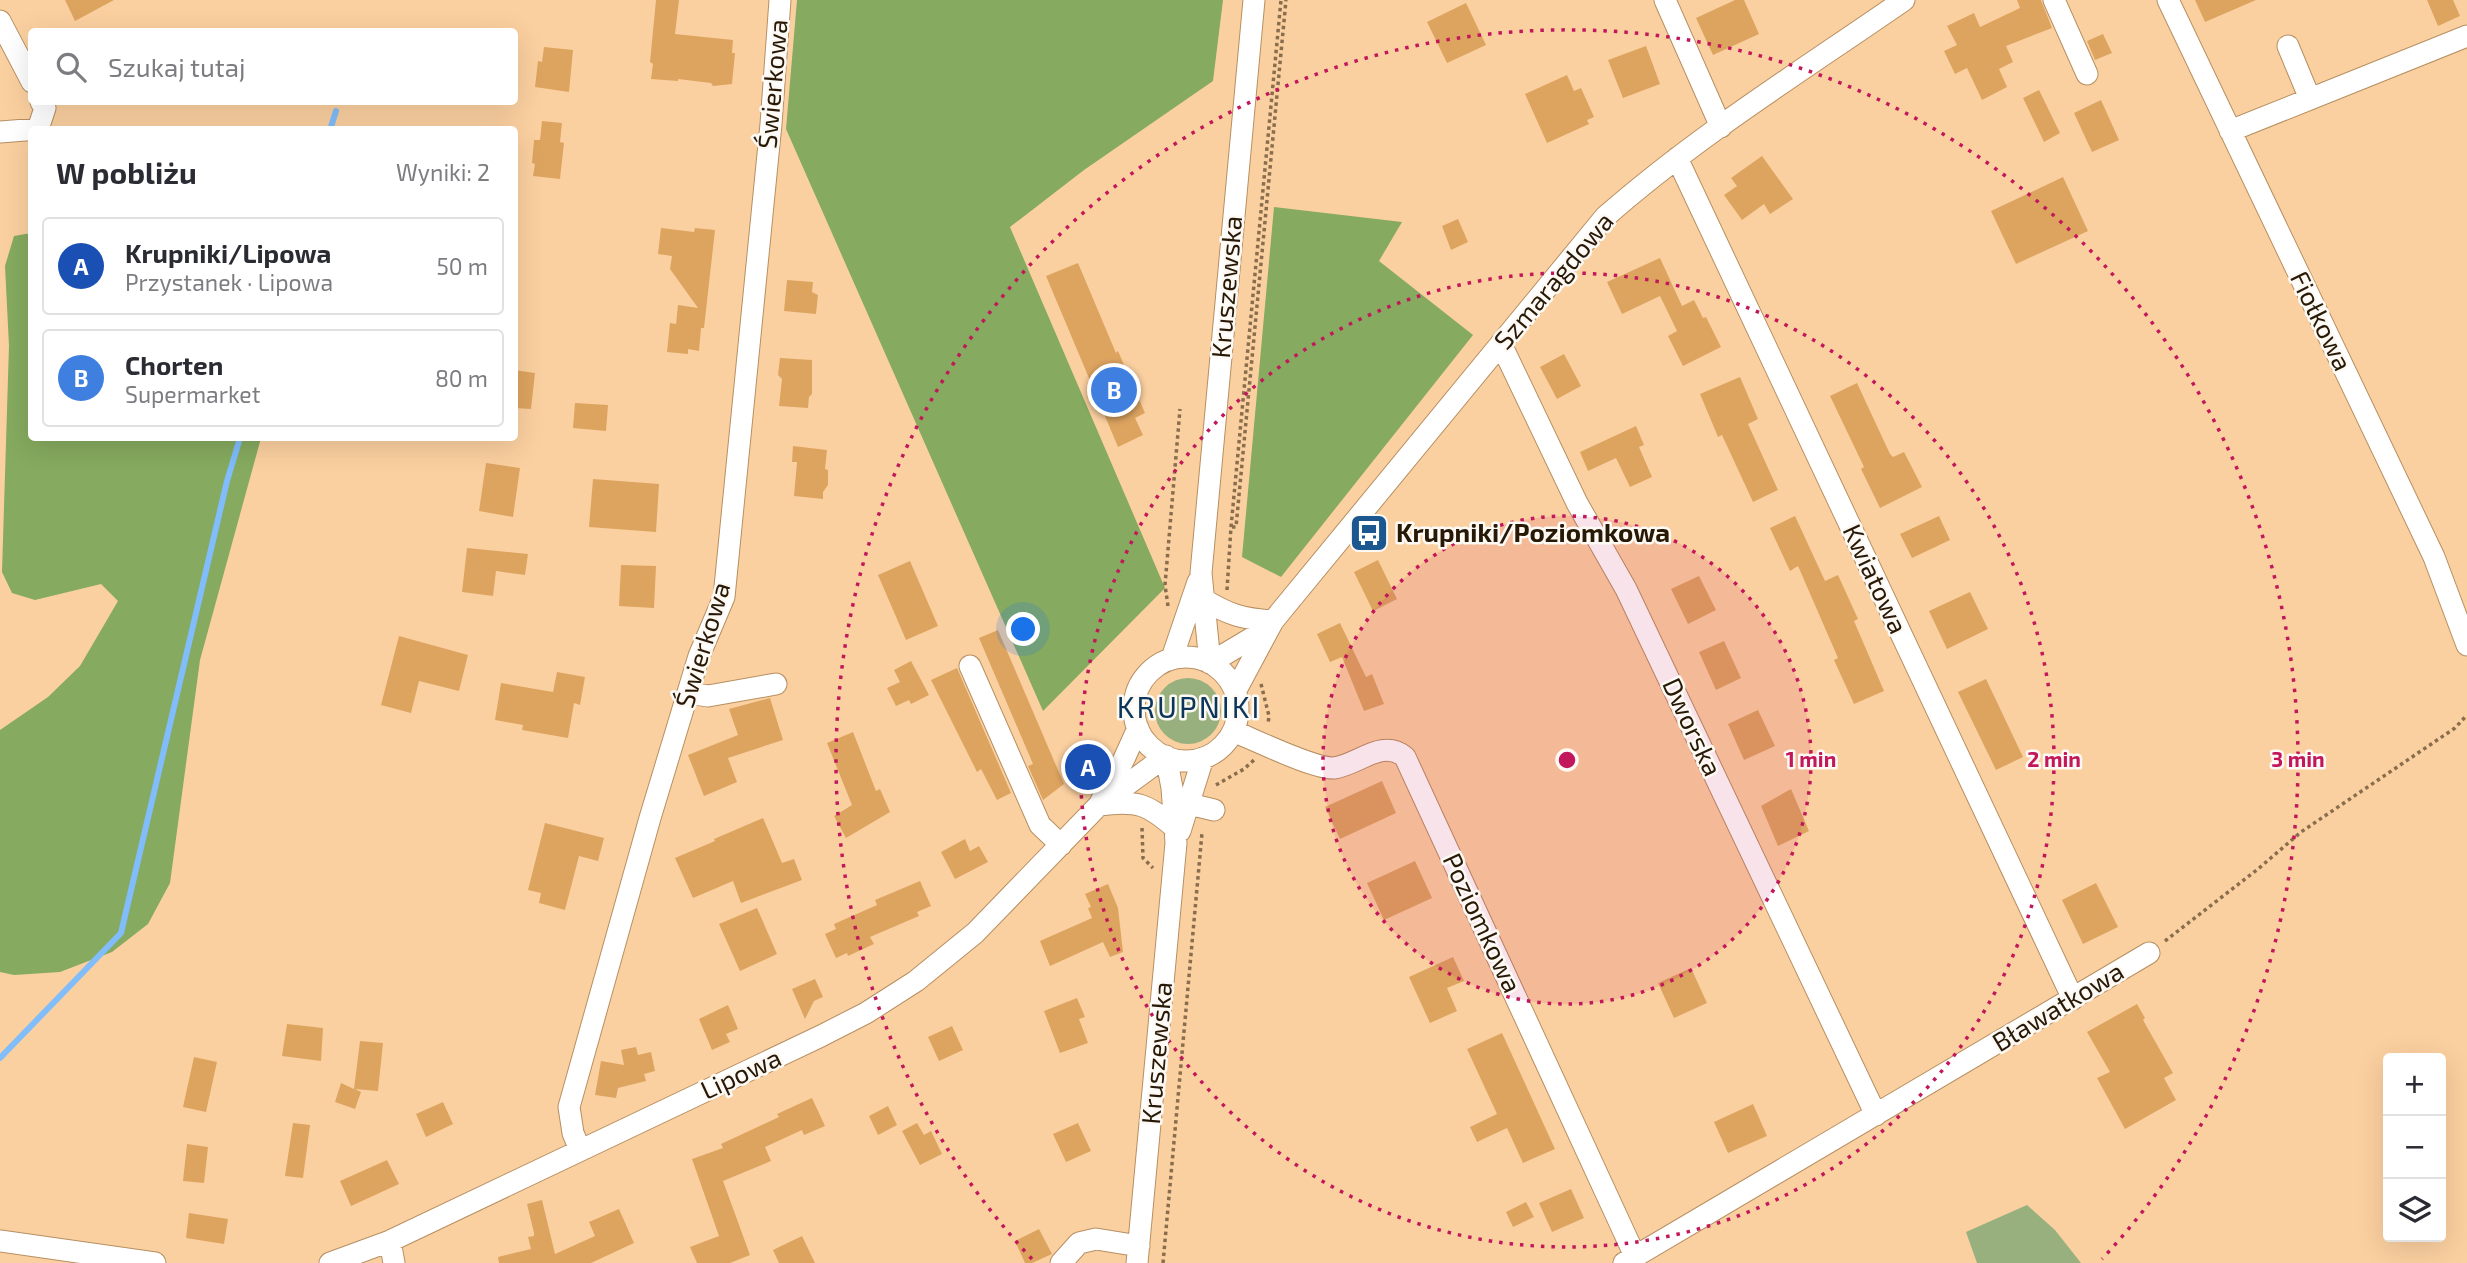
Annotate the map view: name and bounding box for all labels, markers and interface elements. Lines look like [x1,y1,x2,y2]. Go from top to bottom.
street label: Świerkowa [750,18,793,150]
search box [28,28,518,105]
icon: search [52,48,90,86]
text: Szukaj tutaj [108,51,245,82]
text: W pobliżu [56,154,197,190]
text: Wyniki: 2 [396,158,490,186]
street label: Szmaragdowa [1487,205,1619,355]
street label: Kruszewska [1204,214,1247,360]
text: Krupniki/Lipowa [125,237,331,268]
text: A [73,252,89,280]
text: 50 m [437,252,488,280]
street label: Fiołkowa [2285,265,2360,375]
text: Przystanek · Lipowa [125,268,333,296]
text: Chorten [125,349,223,380]
text: B [74,364,88,392]
text: 80 m [435,364,488,392]
pin: B [1091,364,1137,416]
text: Supermarket [125,380,260,408]
bus stop icon: Krupniki/Poziomkowa [1348,512,1390,554]
place label: Krupniki/Poziomkowa [1396,516,1670,547]
street label: Kwiatowa [1838,519,1915,638]
street label: Świerkowa [668,578,735,711]
your location [1006,612,1040,646]
street label: Dworska [1657,672,1729,780]
district label: KRUPNIKI [1117,688,1261,724]
pin: A [1065,741,1111,793]
text: 1 min [1786,746,1836,771]
text: 2 min [2027,746,2081,771]
text: 3 min [2271,746,2325,771]
centre of rings [1555,748,1579,772]
street label: Poziomkowa [1438,848,1529,997]
street label: Bławatkowa [1986,954,2128,1057]
street label: Kruszewska [1134,980,1177,1126]
street label: Lipowa [695,1041,786,1105]
map controls [2383,1053,2446,1242]
button: + [2383,1053,2446,1116]
button: − [2383,1116,2446,1179]
button: layers [2383,1179,2446,1242]

